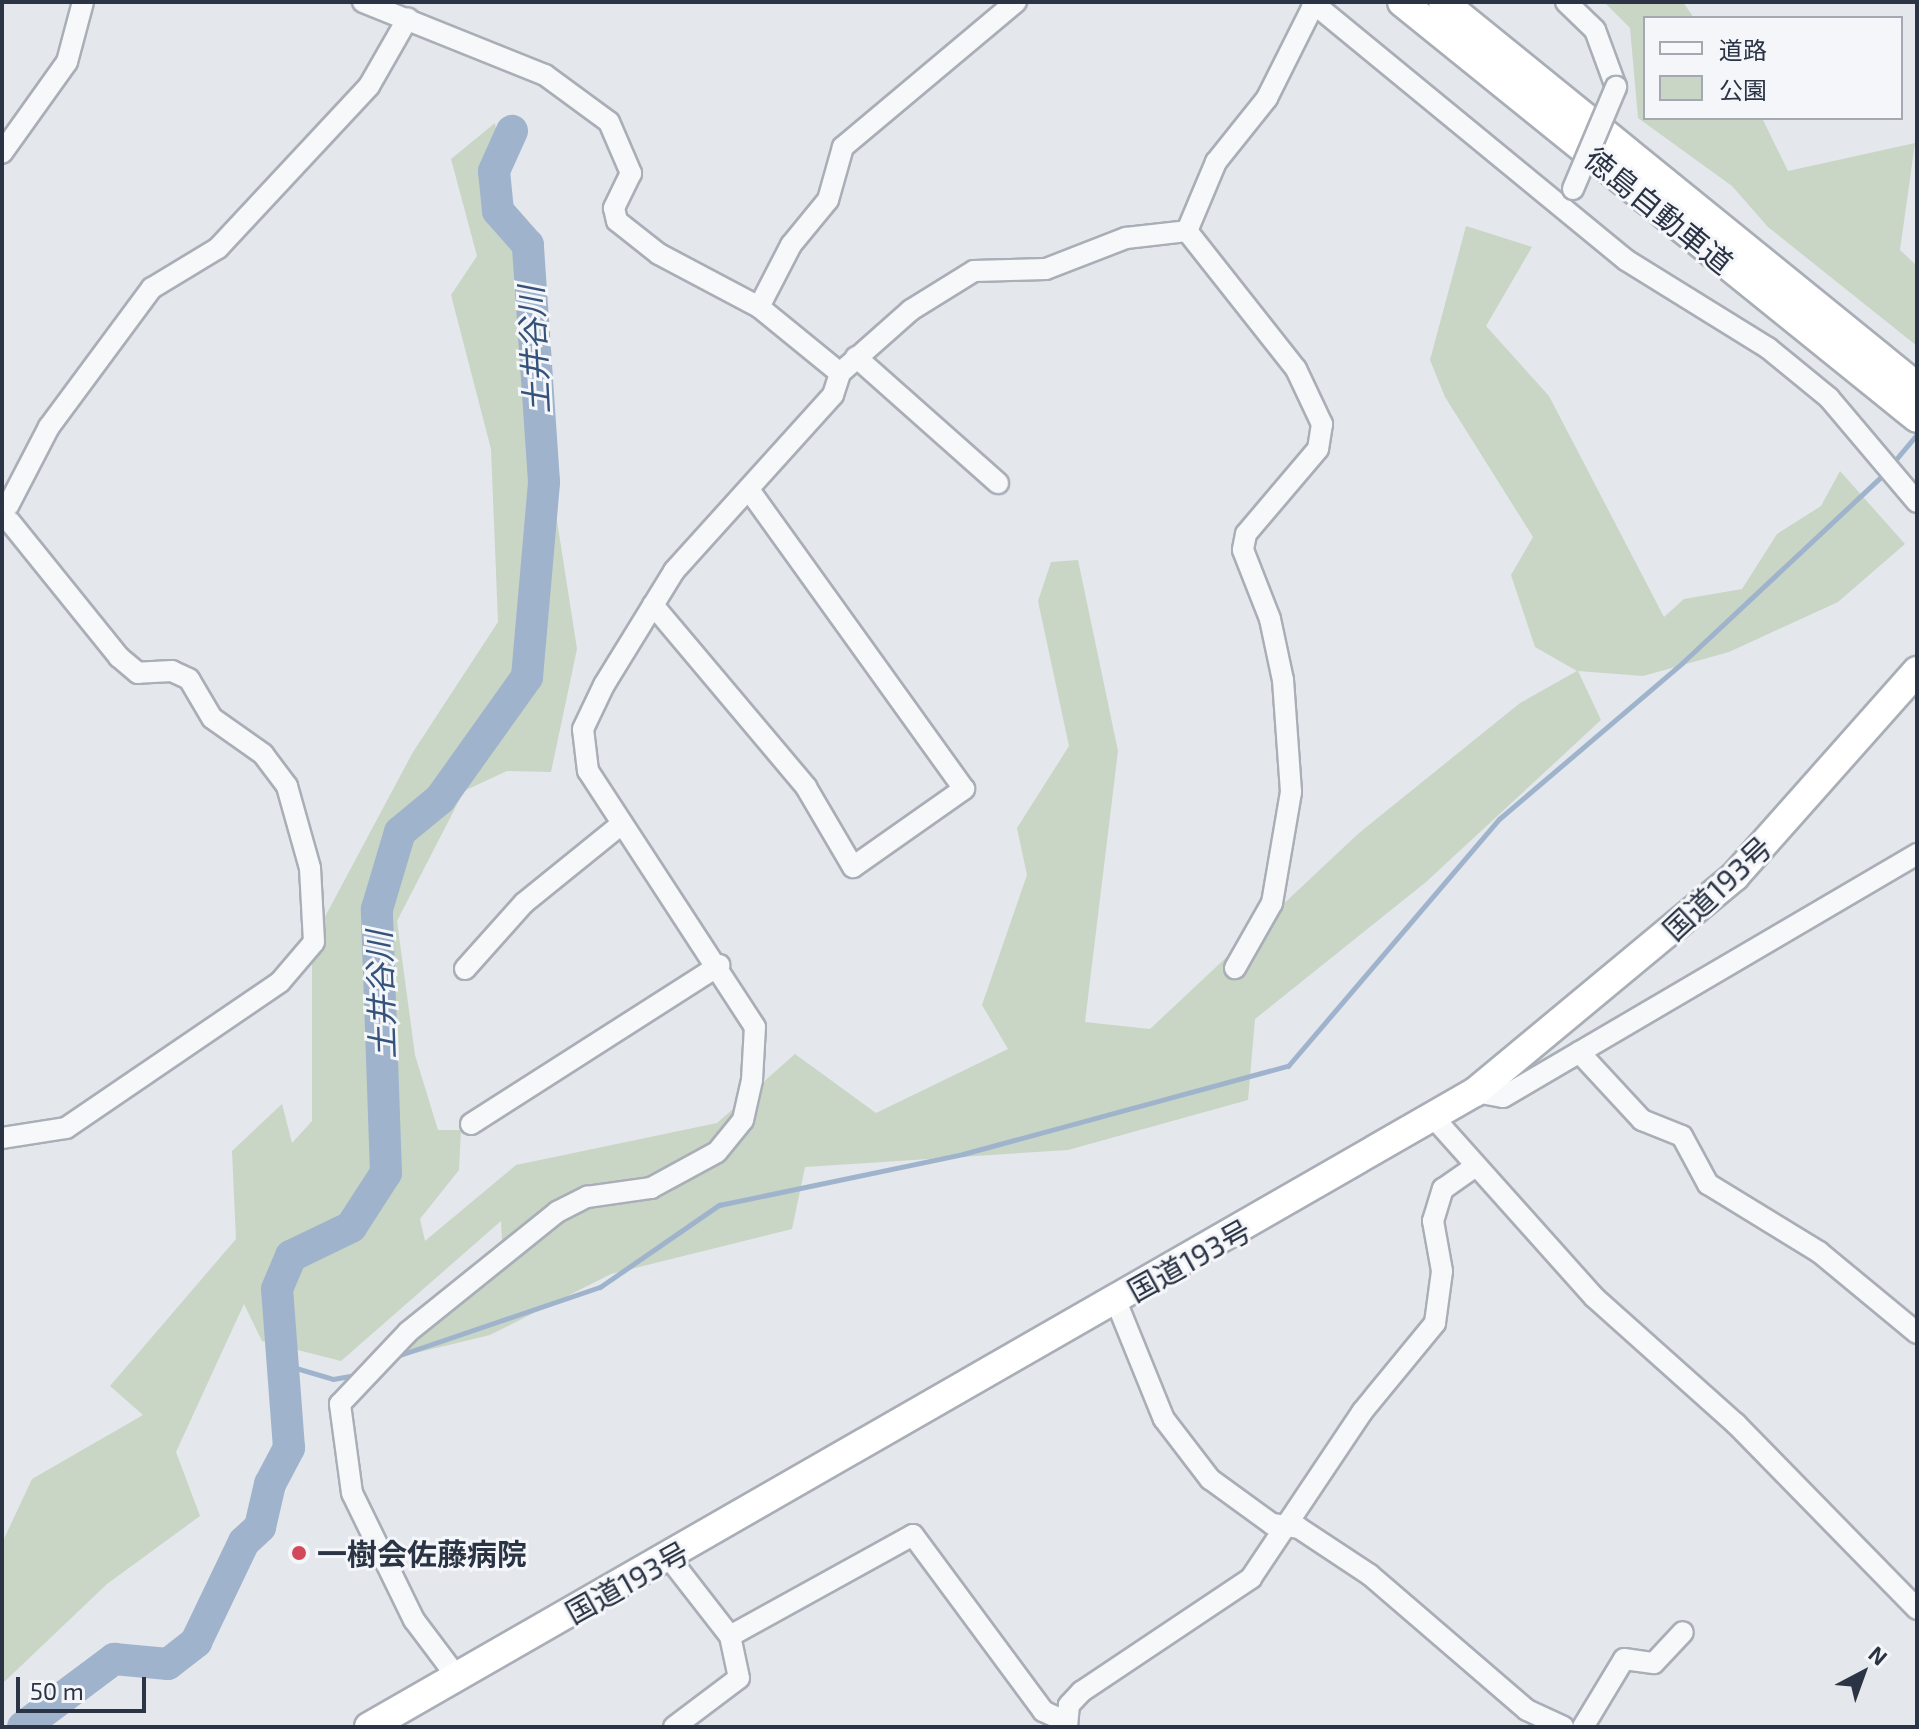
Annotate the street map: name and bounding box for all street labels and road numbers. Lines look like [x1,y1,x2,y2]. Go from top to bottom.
street label: 徳島自動車道 [1578,139,1740,281]
street label: 国道193号 [1655,829,1779,947]
street label: 国道193号 [1121,1211,1257,1309]
street label: 国道193号 [559,1533,695,1631]

